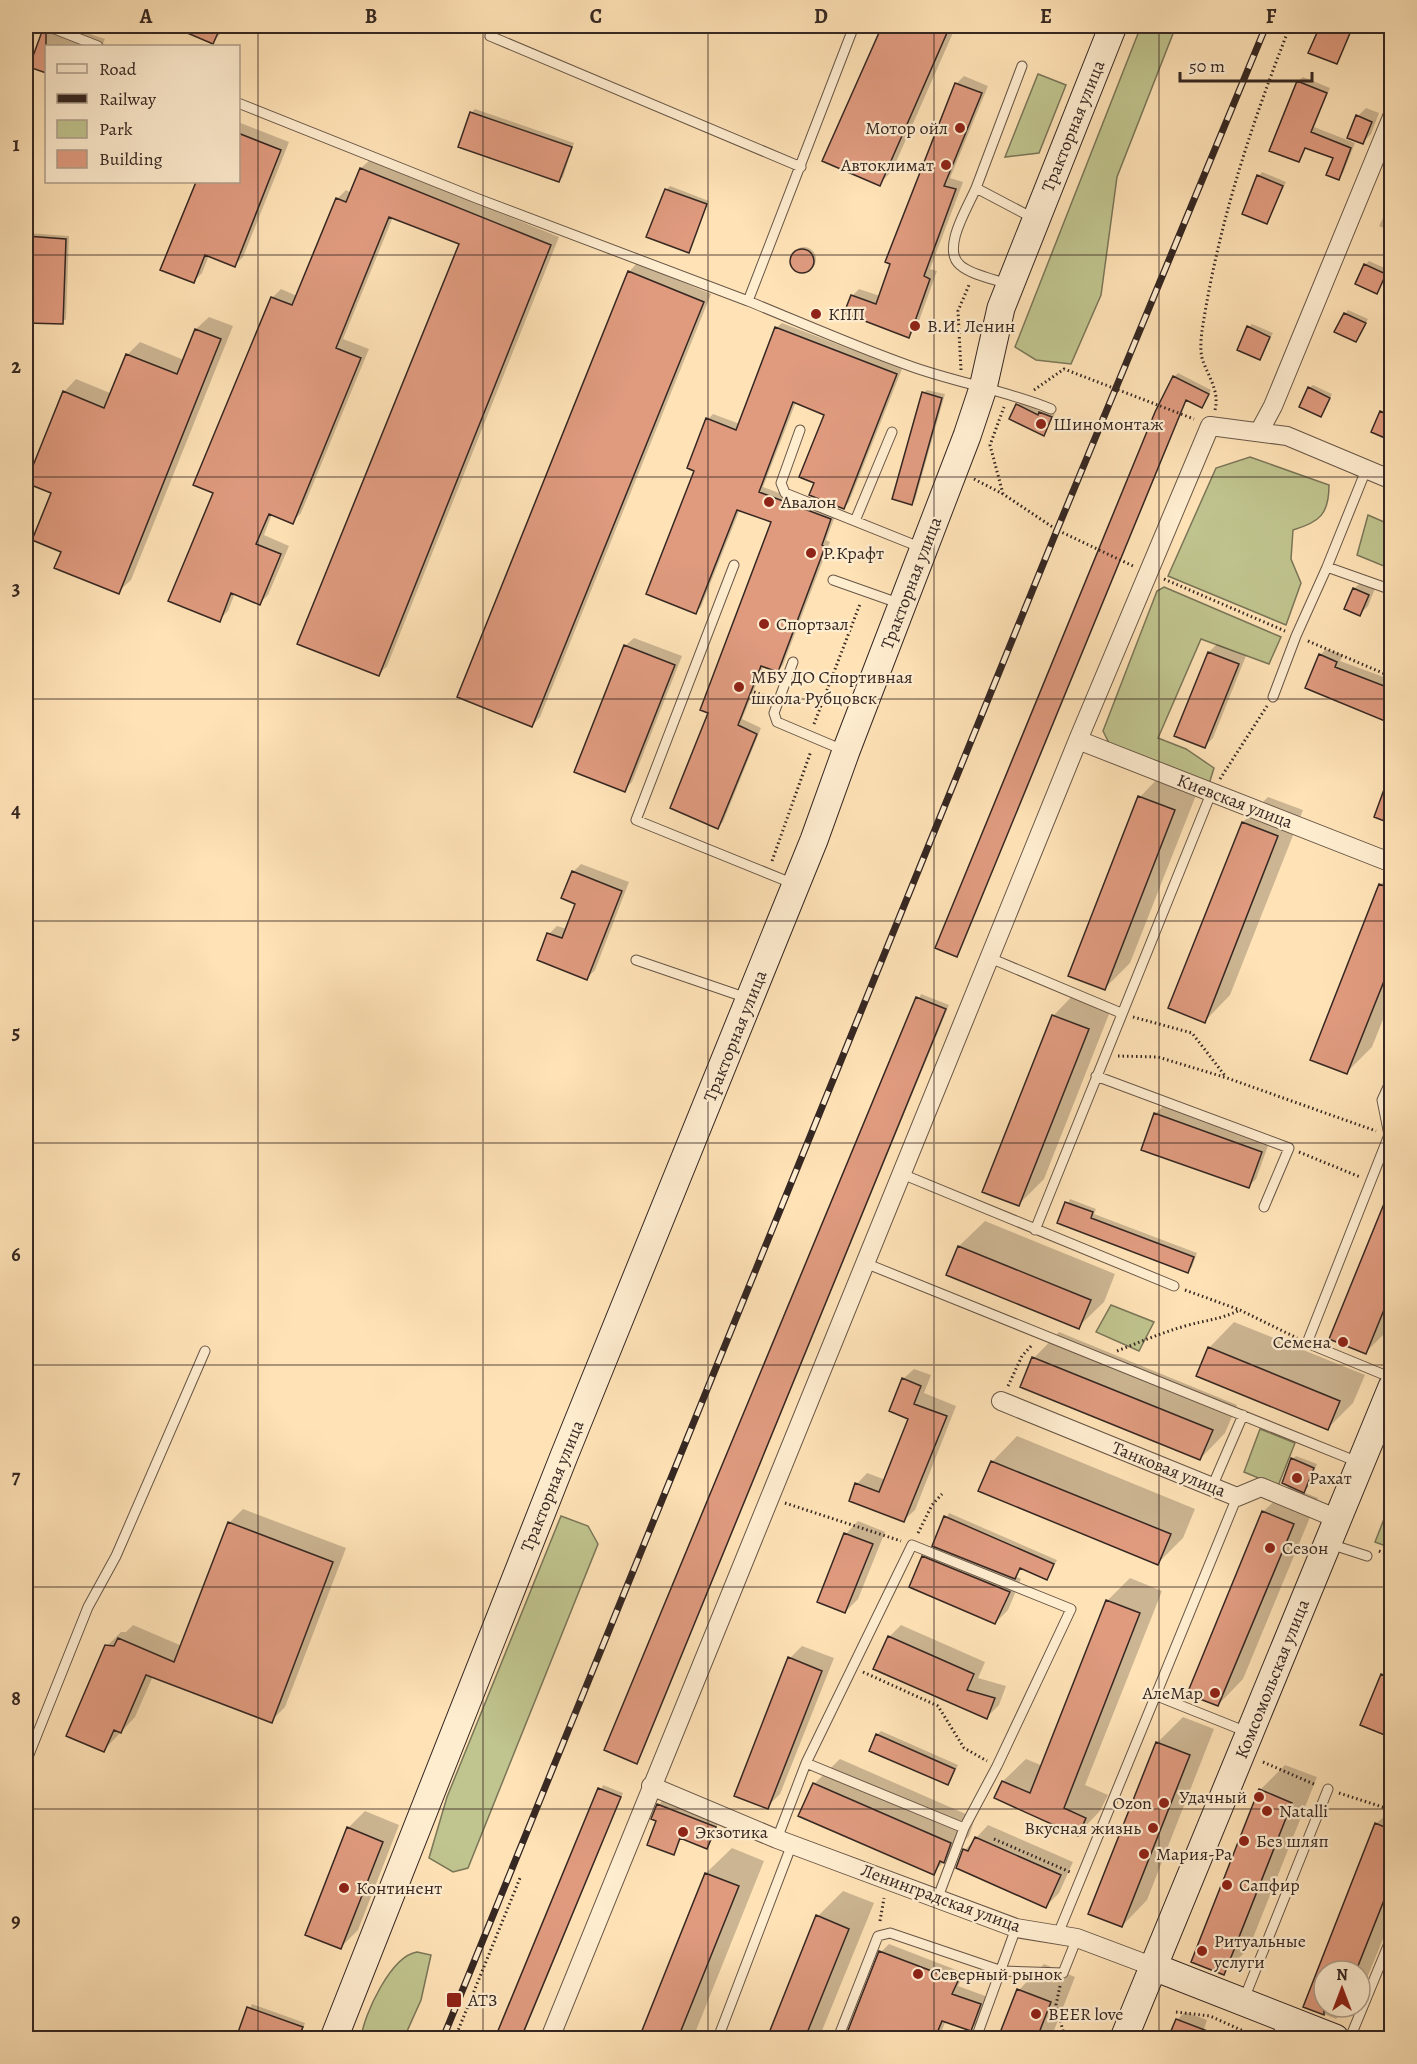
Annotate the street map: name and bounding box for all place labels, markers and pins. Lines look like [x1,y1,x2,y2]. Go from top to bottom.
place label: Мотор ойл [865,116,948,140]
marker: Мотор ойл [953,121,967,135]
place label: Автоклимат [840,153,934,177]
marker: Автоклимат [939,158,953,172]
place label: КПП [828,302,865,326]
marker: КПП [809,307,823,321]
place label: В.И. Ленин [927,314,1015,338]
marker: В.И. Ленин [908,319,922,333]
place label: Шиномонтаж [1053,412,1164,436]
marker: Шиномонтаж [1034,417,1048,431]
place label: Авалон [780,490,837,514]
marker: Авалон [762,495,776,509]
place label: Р.Крафт [823,541,884,565]
marker: Р.Крафт [804,546,818,560]
place label: Спортзал [776,612,849,636]
marker: Спортзал [757,617,771,631]
place label: МБУ ДО Спортивная школа Рубцовск [751,665,913,710]
marker: МБУ ДО Спортивная школа Рубцовск [732,680,746,694]
place label: Семена [1273,1330,1332,1354]
marker: Семена [1336,1335,1350,1349]
place label: Рахат [1309,1466,1352,1490]
marker: Рахат [1290,1471,1304,1485]
place label: Сезон [1282,1536,1328,1560]
marker: Сезон [1263,1541,1277,1555]
place label: АлеМар [1142,1681,1203,1705]
marker: АлеМар [1208,1686,1222,1700]
place label: Удачный [1179,1785,1247,1809]
marker: Удачный [1252,1790,1266,1804]
place label: Ozon [1112,1791,1152,1815]
marker: Ozon [1157,1796,1171,1810]
place label: Natalli [1279,1799,1328,1823]
marker: Natalli [1260,1804,1274,1818]
place label: Вкусная жизнь [1024,1816,1141,1840]
place label: Экзотика [695,1820,769,1844]
marker: Вкусная жизнь [1146,1821,1160,1835]
marker: Экзотика [676,1825,690,1839]
place label: Без шляп [1256,1829,1329,1853]
marker: Без шляп [1237,1834,1251,1848]
place label: Мария-Ра [1156,1842,1233,1866]
marker: Мария-Ра [1137,1847,1151,1861]
place label: Сапфир [1239,1873,1300,1897]
place label: Континент [356,1876,442,1900]
marker: Сапфир [1220,1878,1234,1892]
marker: Континент [337,1881,351,1895]
place label: Ритуальные услуги [1213,1929,1306,1974]
marker: Ритуальные услуги [1195,1944,1209,1958]
place label: Северный рынок [930,1962,1062,1986]
marker: Северный рынок [911,1967,925,1981]
place label: АТЗ [467,1988,497,2012]
marker: АТЗ [445,1991,463,2009]
place label: BEER love [1048,2002,1123,2026]
marker: BEER love [1029,2007,1043,2021]

